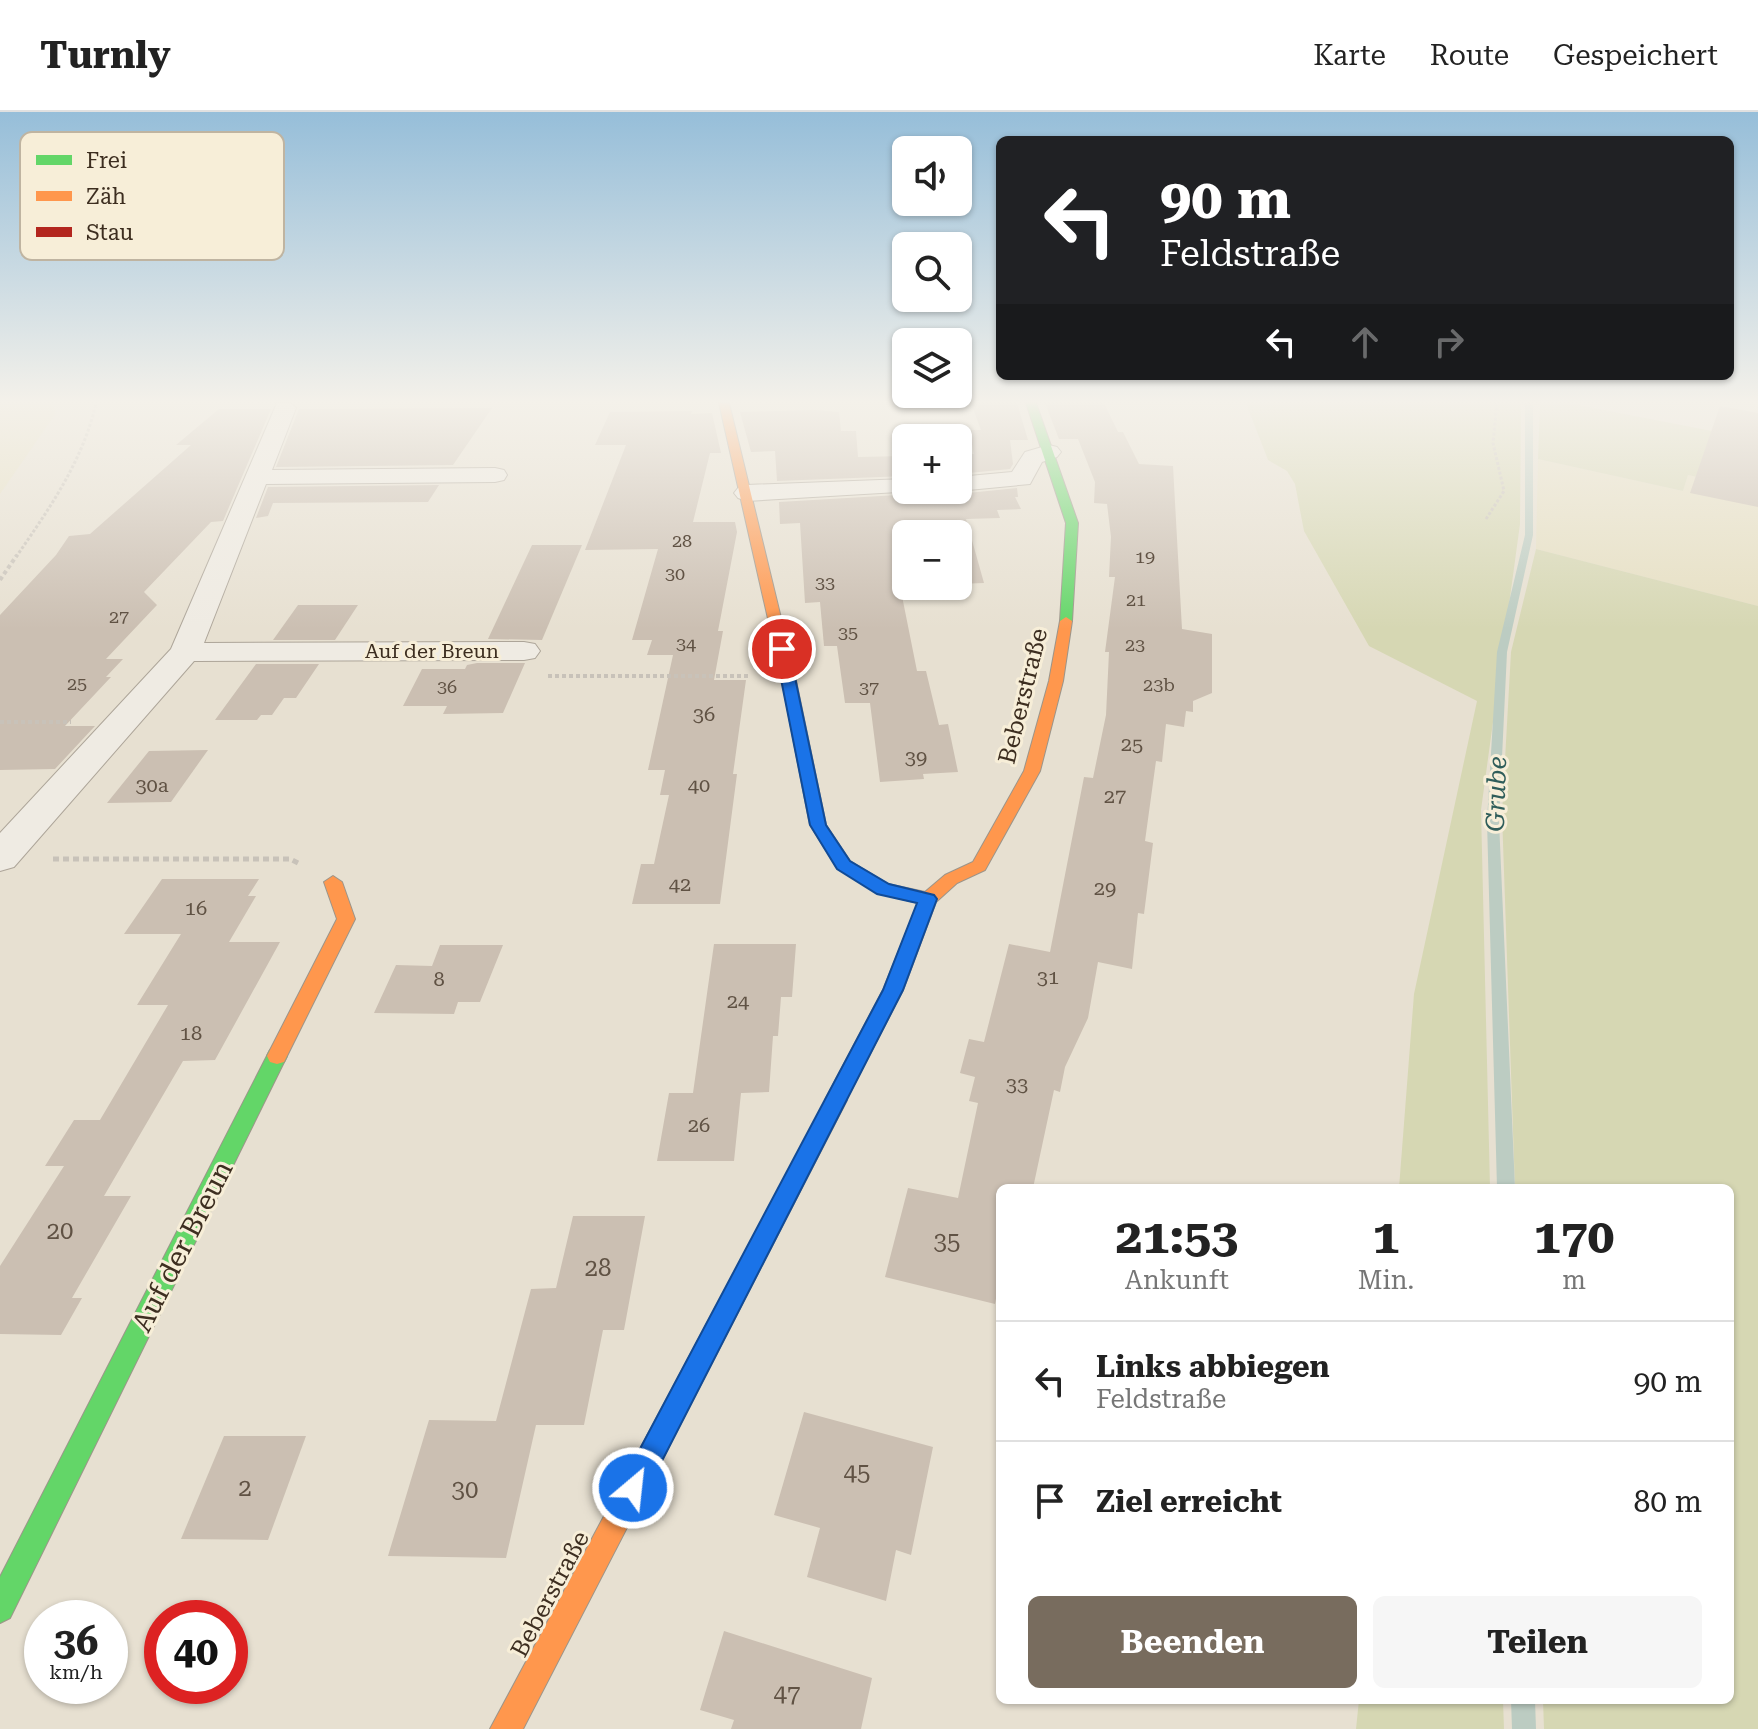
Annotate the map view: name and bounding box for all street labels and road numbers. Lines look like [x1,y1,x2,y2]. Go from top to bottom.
street label: Beberstraße [993,625,1053,767]
street label: Auf der Breun [365,639,499,663]
street label: Auf der Breun [125,1155,240,1337]
street label: Beberstraße [505,1526,595,1662]

